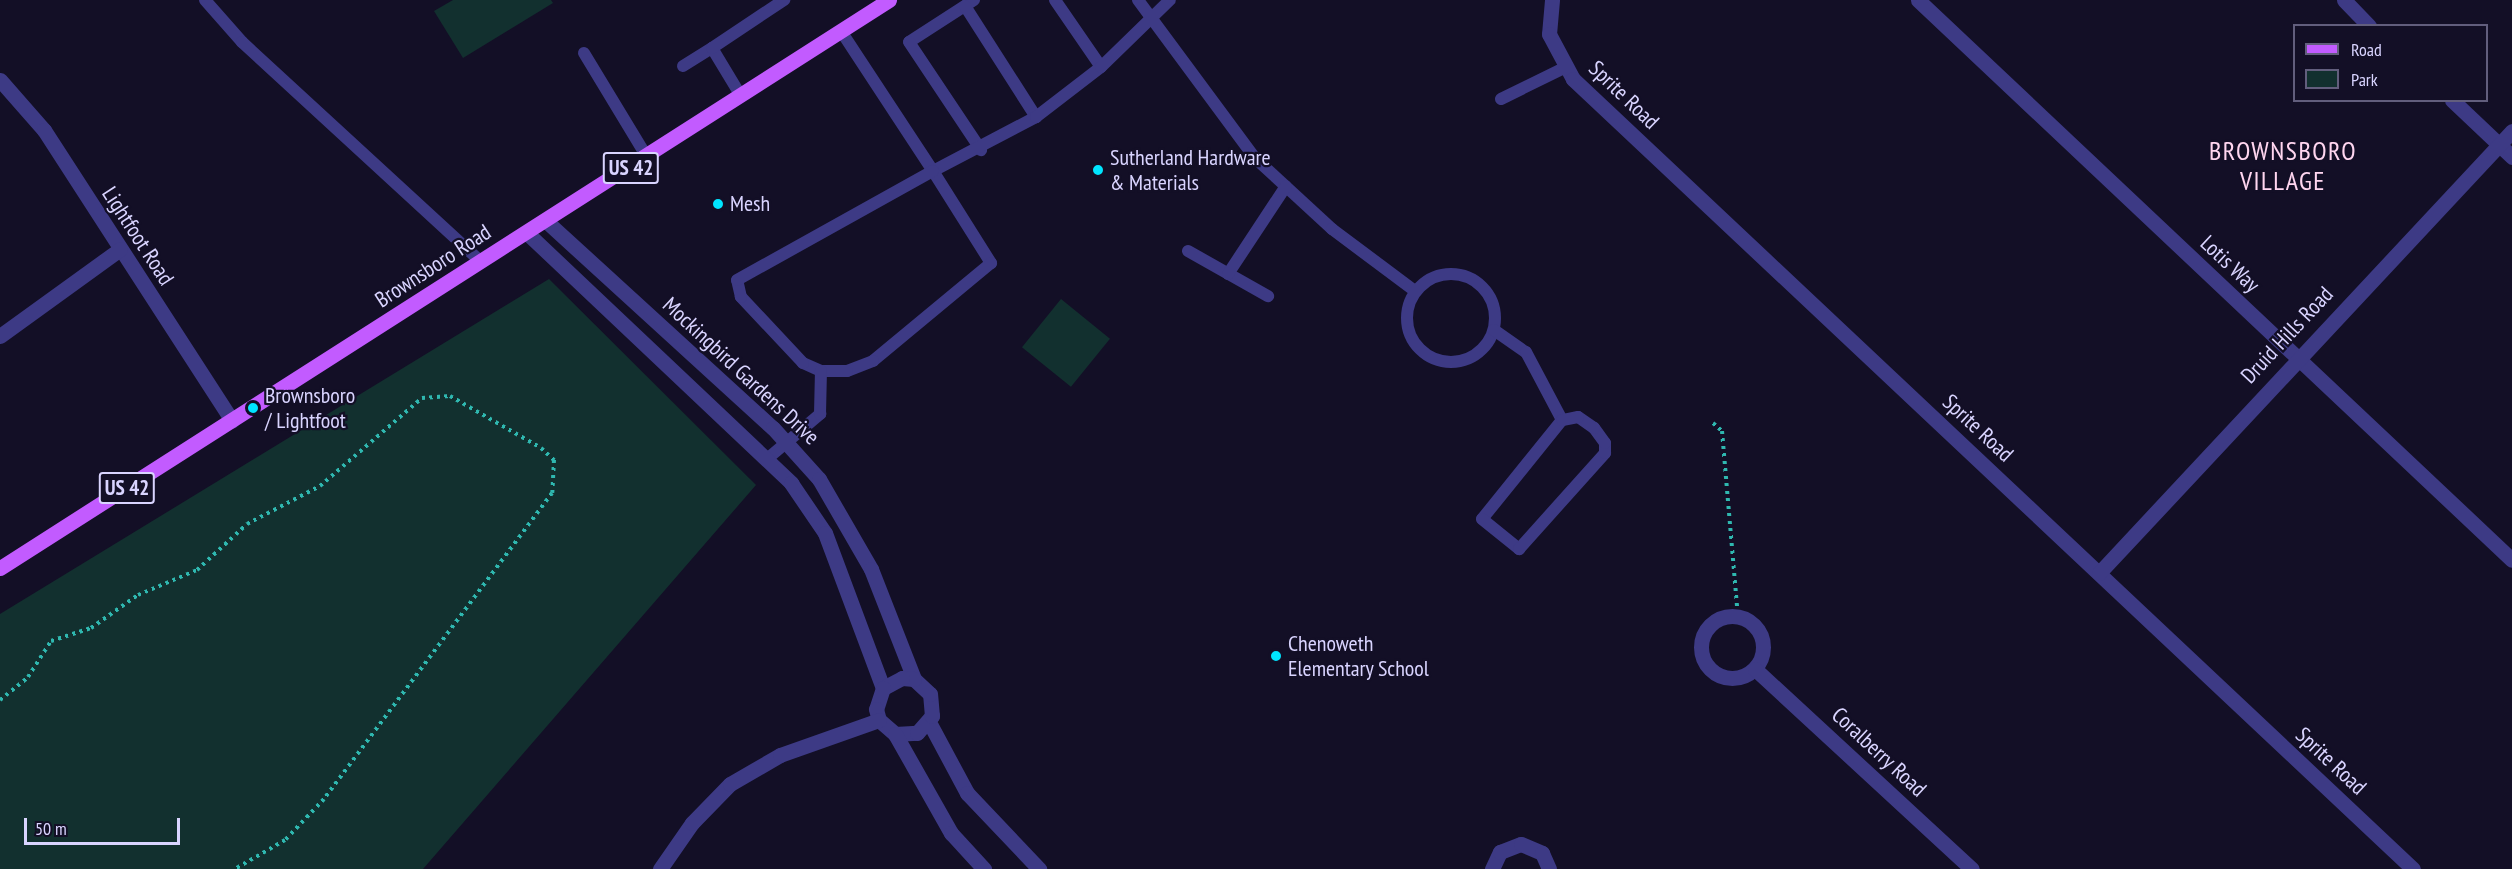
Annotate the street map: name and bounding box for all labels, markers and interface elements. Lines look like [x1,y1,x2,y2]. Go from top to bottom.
legend [2293,24,2488,102]
text: Road [2351,38,2382,61]
street label: Sprite Road [1584,55,1664,135]
text: Park [2351,68,2378,91]
district label: BROWNSBORO VILLAGE [2209,135,2357,196]
place label: Sutherland Hardware & Materials [1110,144,1271,196]
road number: US 42 [602,150,660,186]
marker: Sutherland Hardware & Materials [1091,163,1105,177]
street label: Lightfoot Road [96,182,180,290]
place label: Mesh [730,191,770,217]
marker: Mesh [711,197,725,211]
street label: Brownsboro Road [370,219,496,313]
street label: Lotis Way [2195,230,2265,298]
street label: Druid Hills Road [2236,281,2338,389]
street label: Mockingbird Gardens Drive [657,292,825,450]
place label: Brownsboro / Lightfoot [265,382,355,434]
street label: Sprite Road [1937,389,2019,467]
marker: Brownsboro / Lightfoot [246,401,260,415]
road number: US 42 [98,470,156,506]
place label: Chenoweth Elementary School [1288,630,1430,682]
marker: Chenoweth Elementary School [1269,649,1283,663]
street label: Coralberry Road [1826,701,1932,803]
street label: Sprite Road [2290,722,2372,800]
scale bar [27,806,183,844]
text: 50 m [35,817,67,840]

